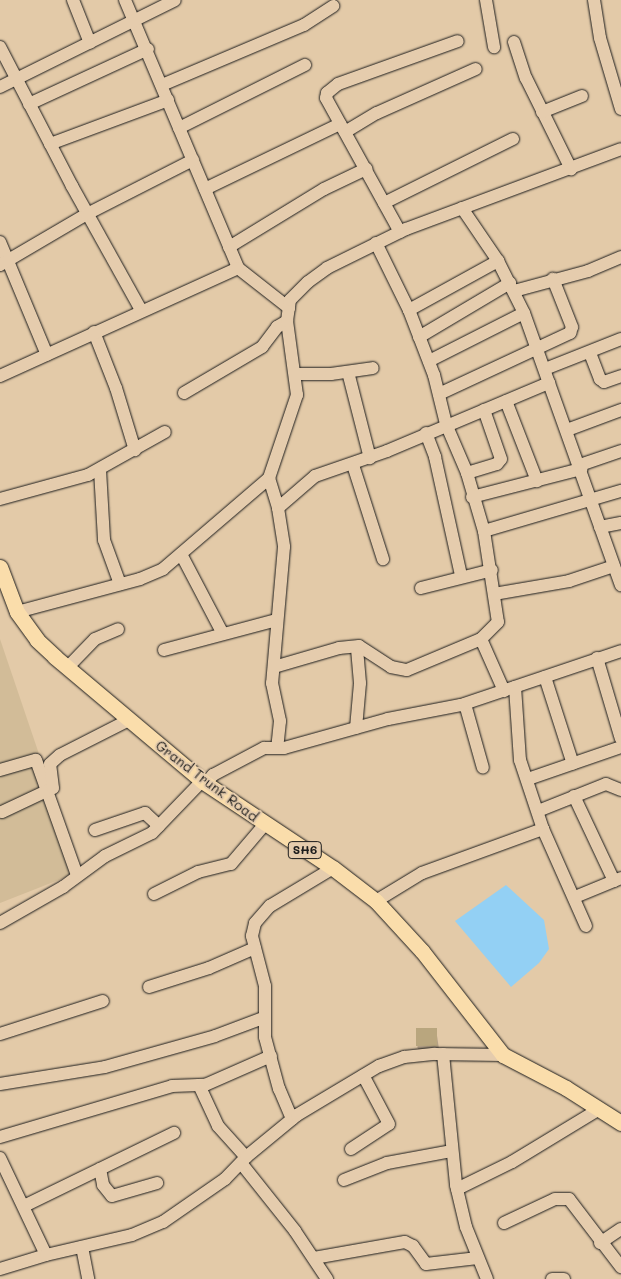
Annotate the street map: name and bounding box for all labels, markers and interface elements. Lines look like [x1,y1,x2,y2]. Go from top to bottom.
street label: Grand Trunk Road [152,737,262,825]
road number: SH6 [288,840,322,860]

